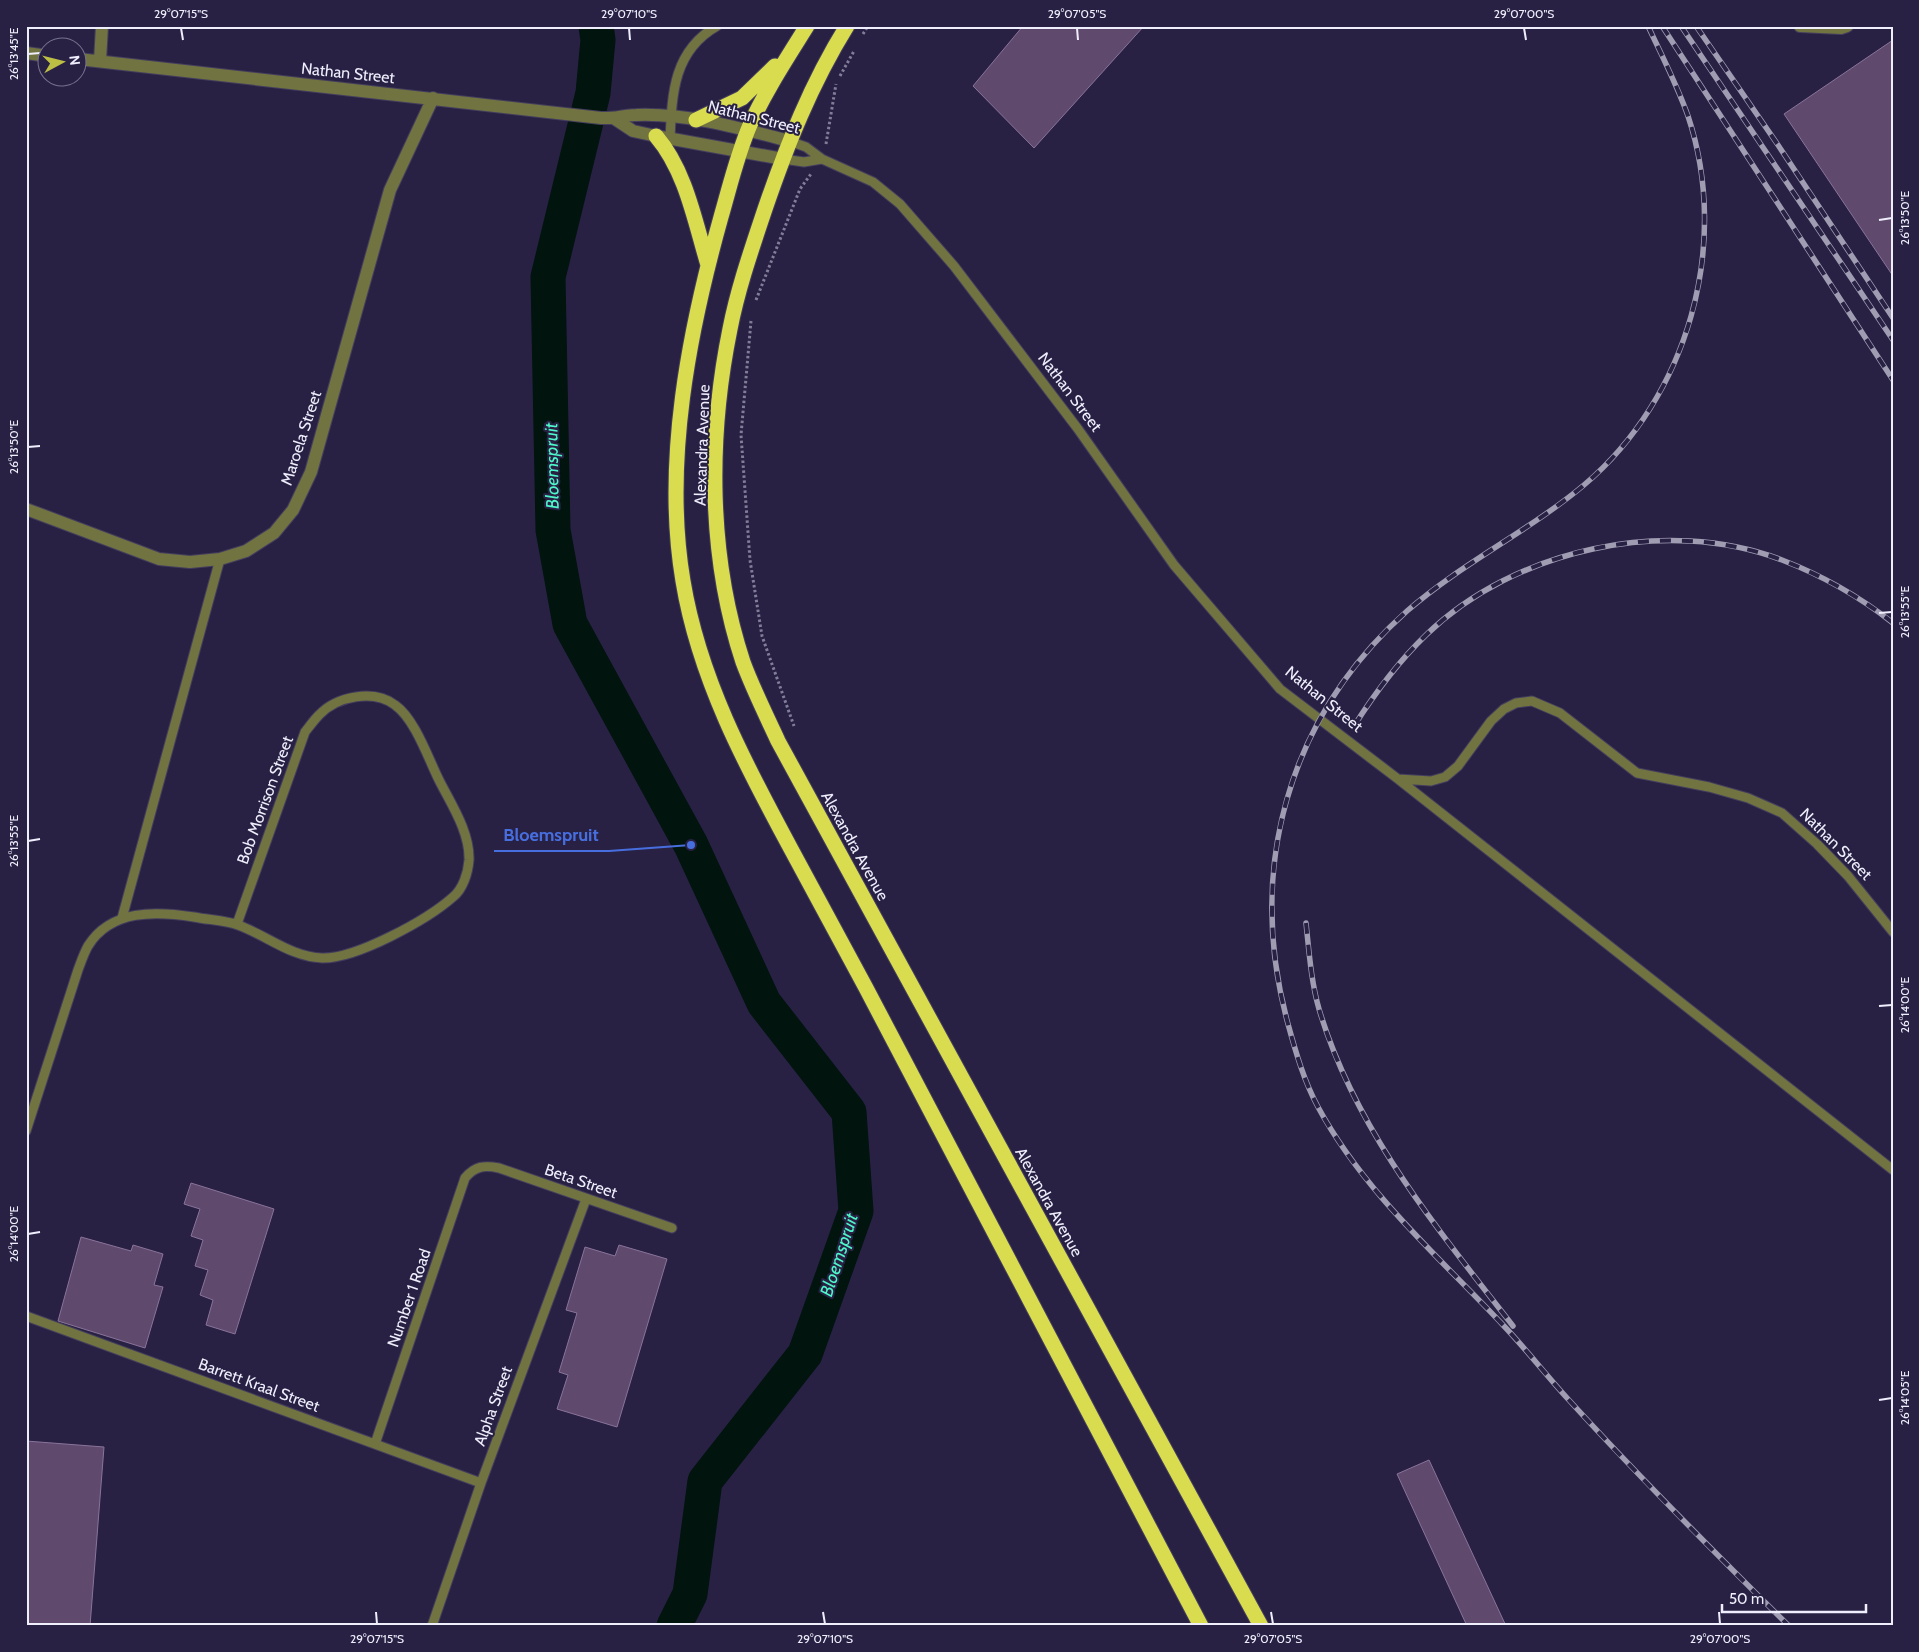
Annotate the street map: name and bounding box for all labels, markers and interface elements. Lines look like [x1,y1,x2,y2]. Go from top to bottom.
text: 29°07'15"S [154,6,208,21]
text: 29°07'10"S [601,6,657,21]
text: 29°07'05"S [1048,6,1106,21]
text: 29°07'00"S [1494,6,1554,21]
text: 26°13'45"E [6,27,21,80]
north arrow [38,38,88,88]
text: N [65,54,84,66]
street label: Nathan Street [300,59,396,87]
street label: Nathan Street [706,96,803,138]
text: 26°13'50"E [1897,190,1912,245]
street label: Nathan Street [1034,349,1106,436]
street label: Alexandra Avenue [690,384,714,506]
street label: Maroela Street [277,388,325,488]
text: 26°13'50"E [6,419,21,474]
water label: Bloemspruit [540,422,564,509]
text: 26°13'55"E [1897,585,1912,638]
street label: Nathan Street [1281,662,1367,736]
street label: Bob Morrison Street [233,733,297,867]
street label: Alexandra Avenue [817,788,893,904]
street label: Nathan Street [1796,804,1876,884]
text: 26°13'55"E [6,814,21,867]
callout: Bloemspruit [494,818,609,851]
text: Bloemspruit [503,824,599,846]
text: 26°14'00"E [1897,976,1912,1033]
street label: Alexandra Avenue [1011,1144,1087,1260]
street label: Beta Street [542,1160,620,1202]
text: 26°14'00"E [6,1205,21,1262]
water label: Bloemspruit [815,1210,863,1299]
street label: Number 1 Road [383,1246,435,1350]
street label: Barrett Kraal Street [196,1354,323,1416]
street label: Alpha Street [470,1363,516,1448]
text: 26°14'05"E [1897,1370,1912,1425]
scale bar [1722,1582,1865,1614]
text: 50 m [1729,1590,1764,1608]
text: 29°07'15"S [350,1631,404,1646]
text: 29°07'10"S [797,1631,853,1646]
text: 29°07'05"S [1244,1631,1302,1646]
text: 29°07'00"S [1690,1631,1750,1646]

